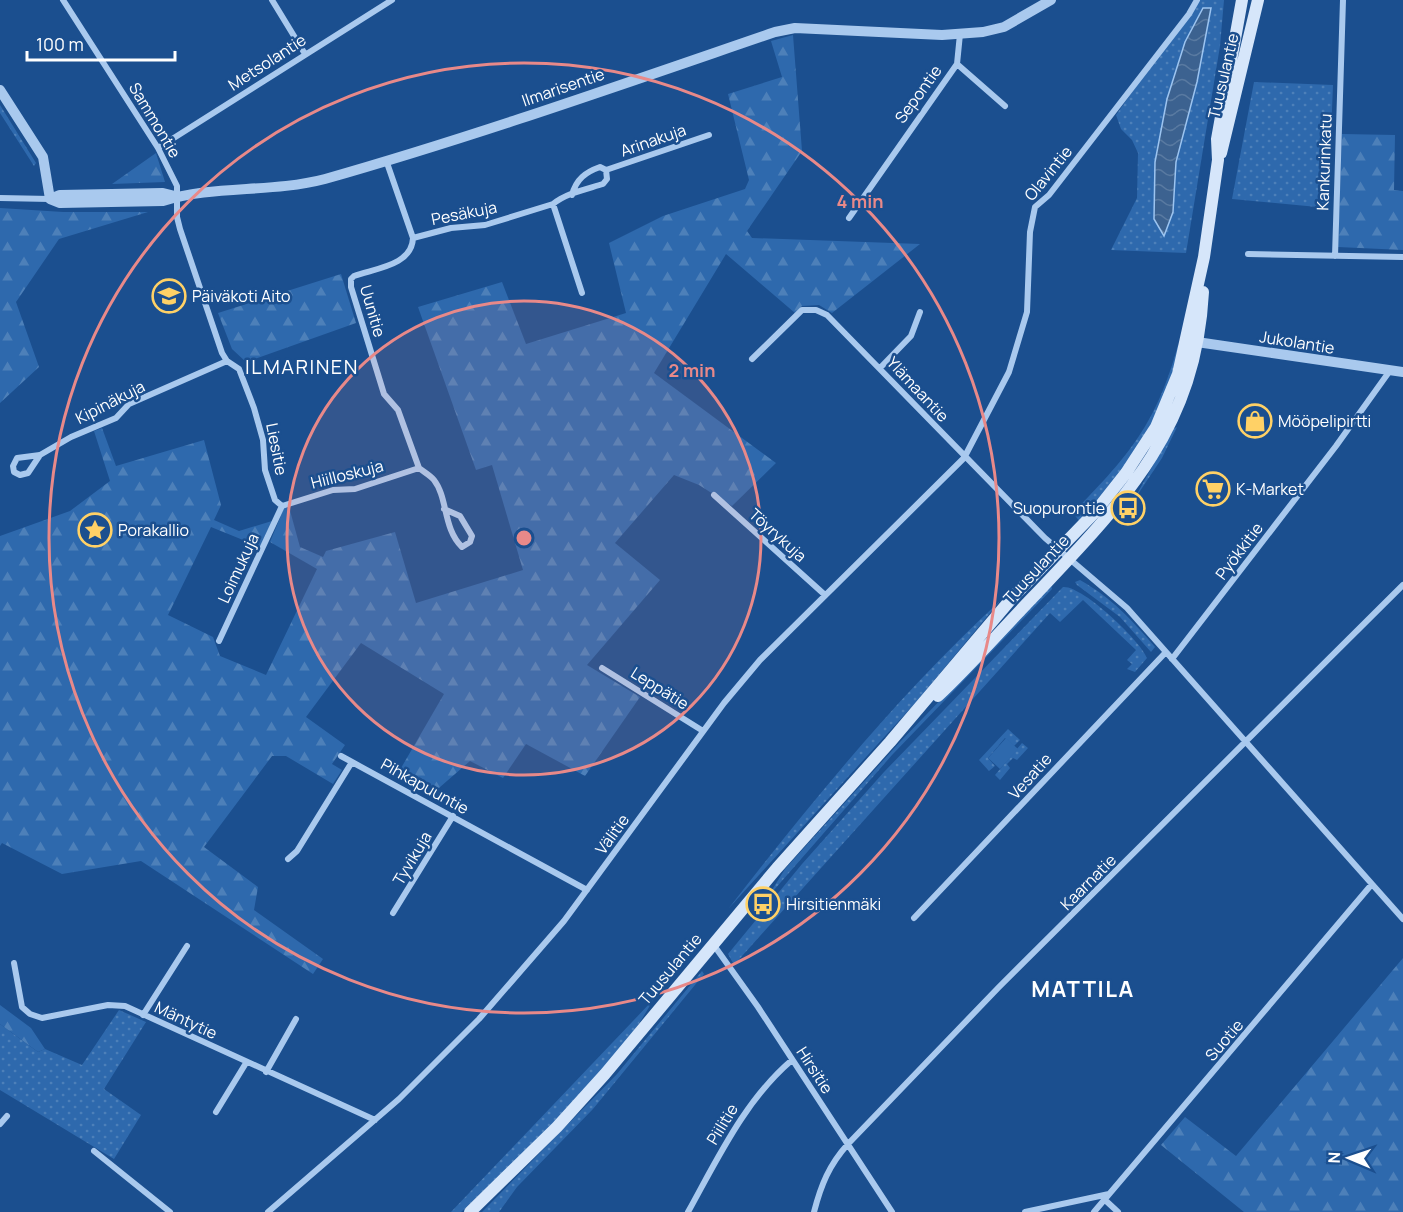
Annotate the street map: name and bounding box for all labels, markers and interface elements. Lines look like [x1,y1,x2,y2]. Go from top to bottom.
scale bar [27,24,176,62]
street label: Metsolantie [224,29,310,95]
street label: Tuusulantie [1202,31,1244,121]
text: 100 m [36,32,84,56]
street label: Sepontie [889,60,947,128]
street label: Ilmarisentie [519,63,607,111]
street label: Sammontie [124,78,186,162]
street label: Kankurinkatu [1311,113,1337,211]
street label: Arinakuja [617,118,689,162]
street label: Olavintie [1019,141,1077,205]
text: 4 min [836,189,884,213]
street label: Pesäkuja [429,196,499,230]
school or university icon: Päiväkoti Aito [151,278,187,314]
street label: Uunitie [355,282,391,340]
place label: Päiväkoti Aito [192,285,290,307]
street label: Jukolantie [1258,325,1336,359]
street label: Ylämaantie [882,352,954,426]
district label: ILMARINEN [245,353,359,380]
text: 2 min [669,358,715,382]
street label: Kipinäkuja [72,375,148,429]
shop icon: Mööpelipirtti [1237,403,1273,439]
place label: Mööpelipirtti [1278,410,1371,432]
street label: Liesitie [261,421,293,477]
street label: Hiilloskuja [308,454,386,494]
supermarket icon: K-Market [1195,471,1231,507]
place label: K-Market [1236,478,1304,500]
bus stop icon: Suopurontie [1110,490,1146,526]
place label: Suopurontie [1013,497,1105,519]
street label: Töyrykuja [745,503,811,567]
place icon: Porakallio [77,512,113,548]
street label: Pyökkitie [1210,518,1268,584]
place label: Porakallio [118,519,189,541]
centre of rings [514,528,534,548]
street label: Loimukuja [212,529,264,607]
street label: Tuusulantie [998,530,1074,608]
street label: Leppätie [627,662,693,714]
street label: Vesatie [1003,748,1057,804]
street label: Pihkapuuntie [377,753,473,819]
street label: Välitie [590,809,634,859]
street label: Tyvikuja [387,827,437,889]
street label: Kaarnatie [1055,849,1121,915]
bus stop icon: Hirsitienmäki [745,886,781,922]
place label: Hirsitienmäki [786,893,881,915]
street label: Tuusulantie [634,928,706,1010]
district label: MATTILA [1031,974,1135,1004]
street label: Mäntytie [151,996,221,1044]
street label: Suotie [1200,1015,1248,1065]
street label: Hirsitie [792,1042,838,1098]
street label: Piilitie [701,1099,743,1149]
north arrow [1319,1128,1379,1188]
text: N [1323,1151,1345,1164]

